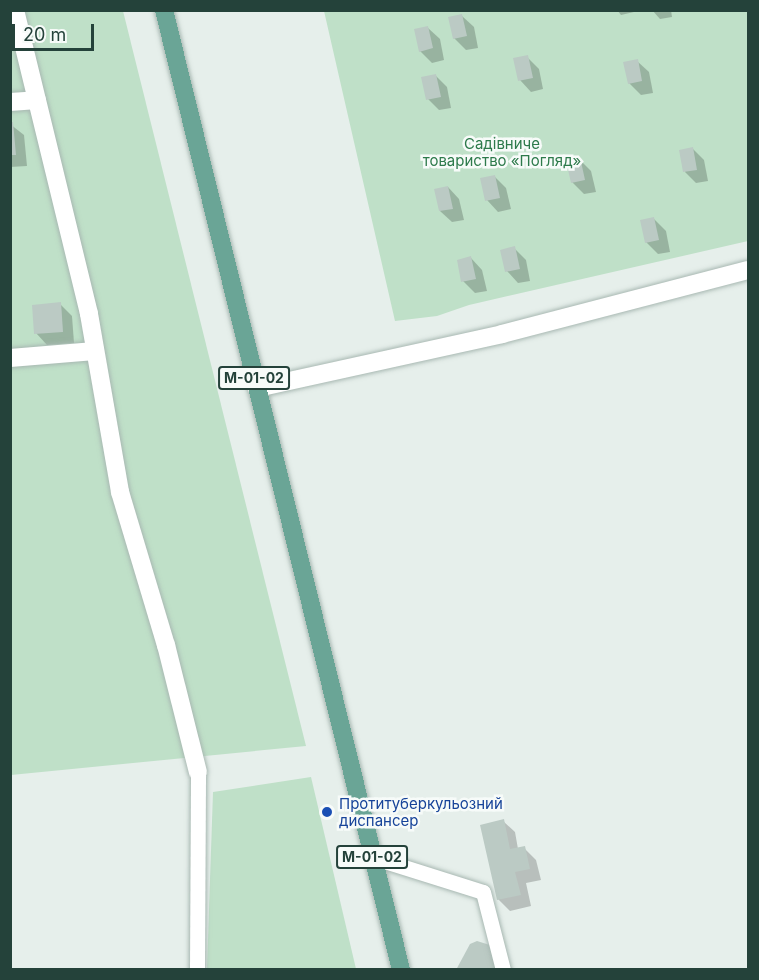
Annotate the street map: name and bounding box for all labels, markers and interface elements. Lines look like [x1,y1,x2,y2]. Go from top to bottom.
scale bar [15,12,98,50]
text: 20 m [23,24,66,45]
park label: Садівниче товариство «Погляд» [423,134,581,169]
road number: М-01-02 [218,367,290,389]
place label: Протитуберкульозний диспансер [339,794,503,829]
marker: Протитуберкульозний диспансер [320,805,334,819]
road number: М-01-02 [336,846,408,868]

